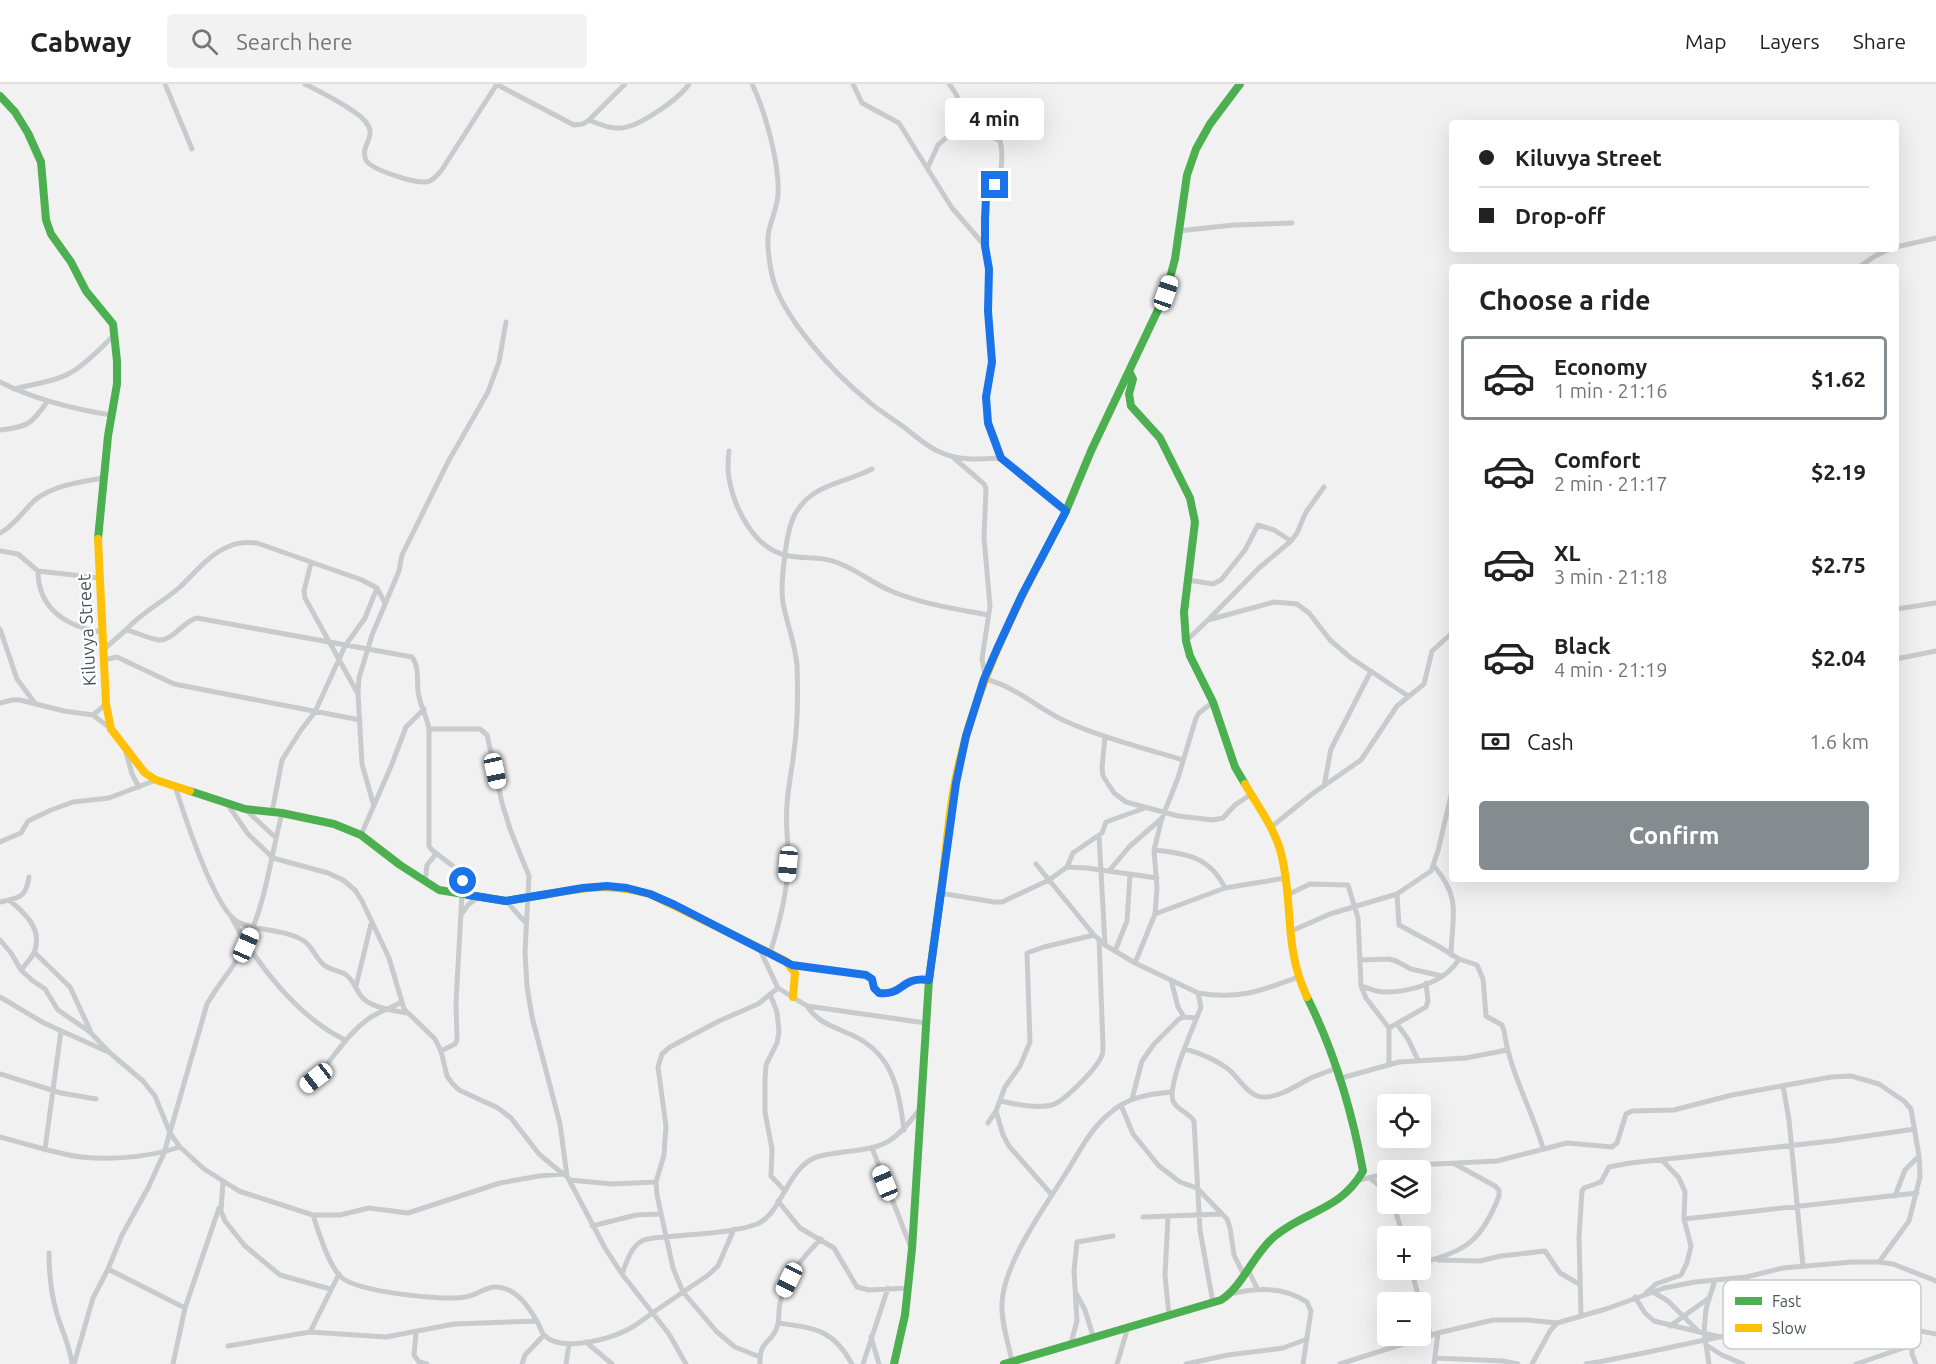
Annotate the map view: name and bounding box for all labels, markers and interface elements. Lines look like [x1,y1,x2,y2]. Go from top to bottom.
search box [167,14,587,68]
icon: search [188,25,221,58]
text: Cabway [30,26,131,57]
text: Search here [236,29,353,54]
text: Map [1685,29,1726,53]
text: Layers [1759,29,1820,53]
text: Share [1853,29,1906,53]
callout: 4 min [946,98,1044,140]
text: 4 min [969,107,1020,130]
text: Kiluvya Street [1515,145,1662,170]
route end [981,171,1008,198]
text: Drop-off [1515,203,1605,228]
car [1152,273,1180,313]
text: Choose a ride [1479,285,1651,315]
icon: car [1482,351,1536,405]
text: Economy [1554,354,1647,379]
text: $1.62 [1811,366,1866,391]
text: 1 min · 21:16 [1554,379,1668,402]
icon: car [1482,444,1536,498]
text: Comfort [1554,447,1641,472]
text: $2.19 [1811,459,1866,484]
text: 2 min · 21:17 [1554,472,1668,495]
icon: car [1482,537,1536,591]
text: XL [1554,540,1581,565]
text: $2.75 [1811,552,1866,577]
text: 3 min · 21:18 [1554,565,1668,588]
street label: Kiluvya Street [73,574,99,687]
icon: car [1482,630,1536,684]
text: Black [1554,633,1611,658]
text: $2.04 [1811,645,1866,670]
text: 4 min · 21:19 [1554,658,1668,681]
icon: cash [1479,725,1512,758]
text: Cash [1527,729,1574,754]
text: 1.6 km [1810,730,1869,753]
car [482,752,508,790]
button: Confirm [1479,801,1869,870]
car [777,845,799,883]
route start [449,867,476,894]
car [230,925,262,965]
car [296,1060,336,1096]
map controls [1377,1094,1431,1346]
button: locate [1377,1094,1431,1148]
button: layers [1377,1160,1431,1214]
car [870,1163,900,1203]
button: + [1377,1226,1431,1280]
car [773,1260,805,1300]
legend [1723,1280,1921,1349]
button: − [1377,1292,1431,1346]
text: Fast [1772,1292,1802,1310]
text: Slow [1772,1319,1807,1337]

